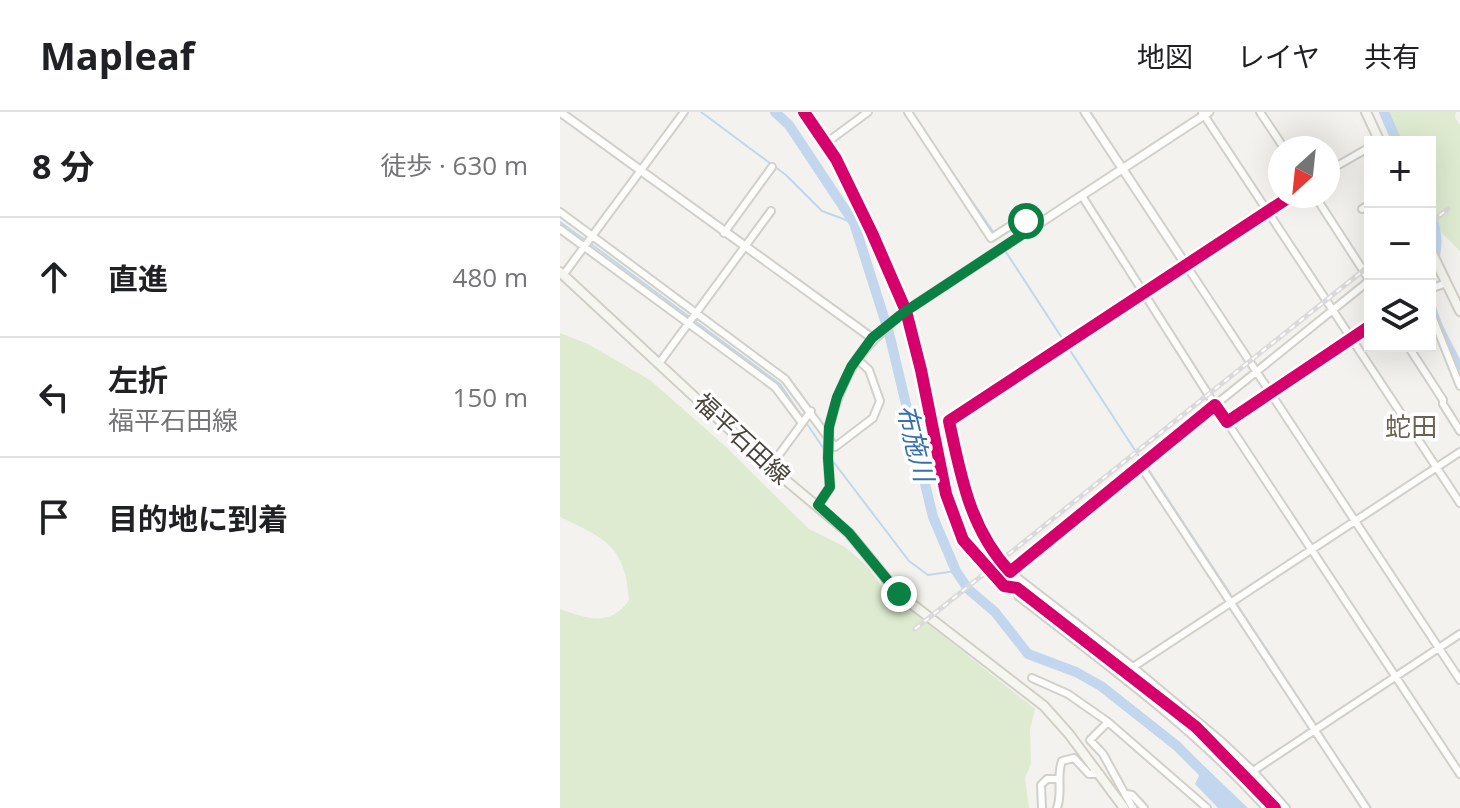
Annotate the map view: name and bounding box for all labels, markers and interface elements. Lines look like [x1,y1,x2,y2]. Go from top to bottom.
text: Mapleaf [40,29,195,81]
text: 地図 [1137,37,1193,75]
text: レイヤ [1237,37,1320,75]
text: 共有 [1364,37,1420,75]
north arrow [1268,136,1340,208]
map controls [1364,136,1436,352]
button: + [1364,136,1436,208]
text: 8 分 [32,143,94,189]
text: 徒歩 · 630 m [380,147,528,183]
route start [1008,203,1044,239]
button: − [1364,208,1436,280]
icon: ahead [32,255,76,299]
text: 直進 [108,258,168,299]
text: 480 m [453,259,528,295]
button: layers [1364,280,1436,352]
text: 左折 [108,359,168,400]
icon: left [32,375,76,419]
text: 150 m [453,379,528,415]
street label: 福平石田線 [688,385,798,491]
water label: 布施川 [889,401,944,488]
text: 福平石田線 [108,402,238,438]
district label: 蛇田 [1385,408,1437,444]
icon: arrive [32,495,76,539]
text: 目的地に到着 [108,498,288,539]
route end [881,576,917,612]

